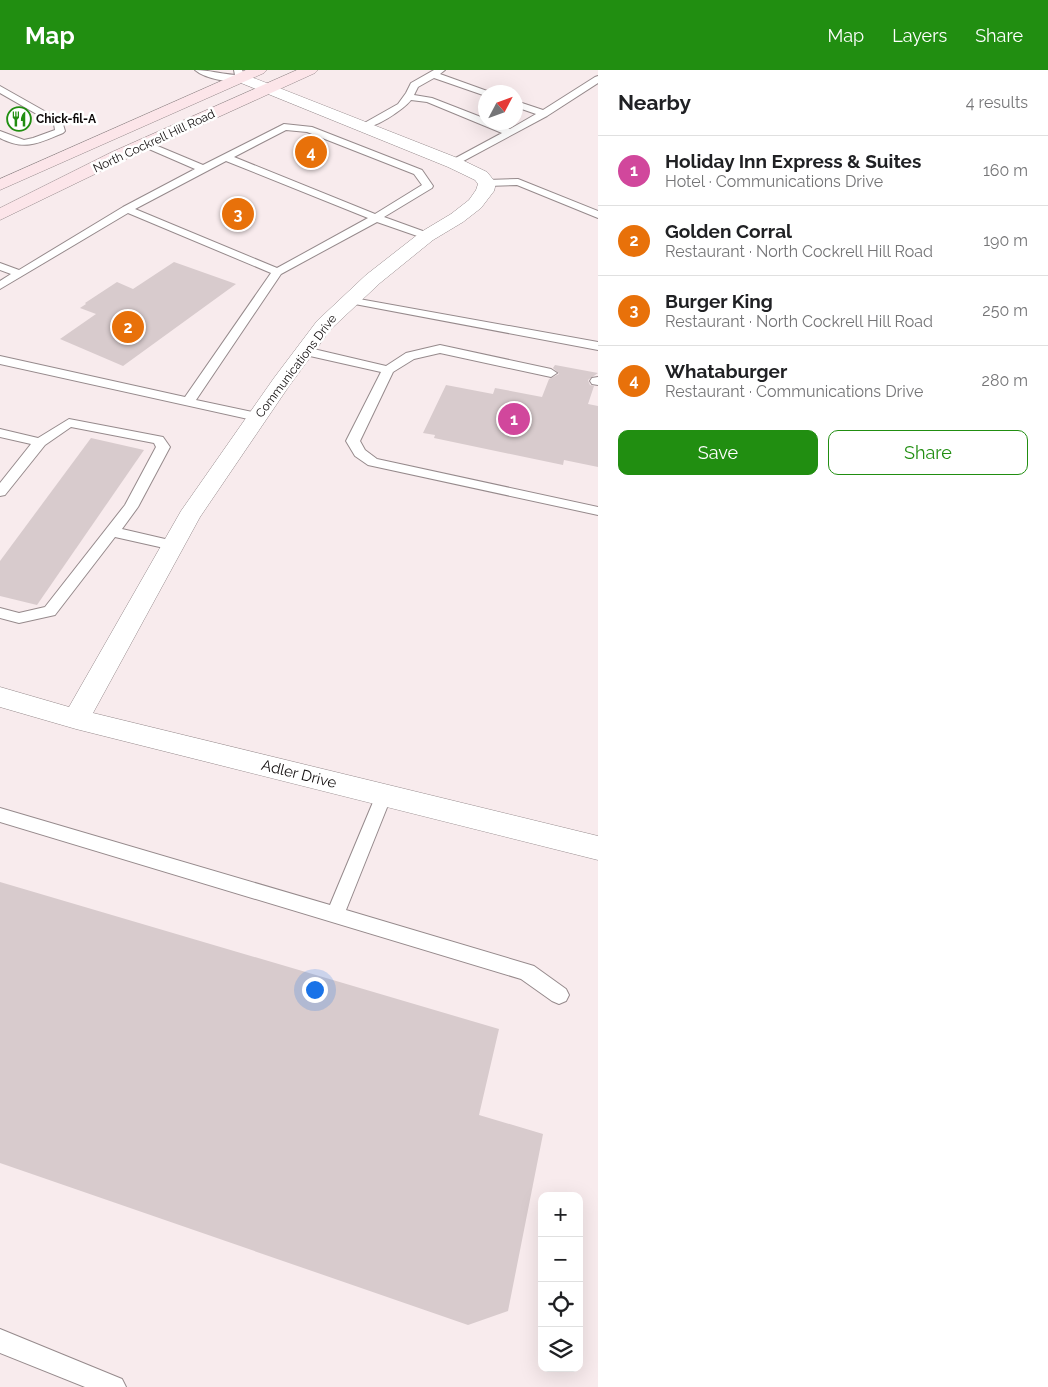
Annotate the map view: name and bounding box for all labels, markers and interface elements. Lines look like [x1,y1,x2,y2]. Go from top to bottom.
text: Map [25,21,75,50]
text: Map [828,25,864,46]
text: Layers [892,25,947,46]
text: Share [975,25,1023,46]
north arrow [478,85,523,130]
text: Nearby [618,90,691,115]
text: 4 results [966,93,1028,112]
restaurant icon: Chick-fil-A [6,106,32,132]
street label: North Cockrell Hill Road [91,107,217,175]
place label: Chick-fil-A [36,112,97,126]
pin: 4 [295,133,327,171]
text: Holiday Inn Express & Suites [665,150,921,172]
text: 1 [630,161,638,180]
text: 160 m [983,161,1028,180]
text: Hotel · Communications Drive [665,172,883,191]
pin: 3 [222,195,254,233]
text: Golden Corral [665,220,792,242]
text: 2 [629,231,639,250]
text: 190 m [983,231,1028,250]
text: Restaurant · North Cockrell Hill Road [665,242,933,261]
text: Burger King [665,290,773,312]
text: 3 [630,301,638,320]
text: 250 m [982,301,1028,320]
pin: 2 [112,308,144,346]
street label: Communications Drive [253,312,339,420]
text: Restaurant · North Cockrell Hill Road [665,312,933,331]
text: Whataburger [665,360,787,382]
text: 4 [629,371,639,390]
text: 280 m [982,371,1028,390]
text: Restaurant · Communications Drive [665,382,923,401]
pin: 1 [498,400,530,438]
button: Save [618,430,818,475]
button: Share [828,430,1028,475]
street label: Adler Drive [260,756,339,792]
your location [302,977,328,1003]
map controls [538,1192,583,1372]
button: + [538,1192,583,1237]
button: − [538,1237,583,1282]
button: locate [538,1282,583,1327]
button: layers [538,1327,583,1372]

